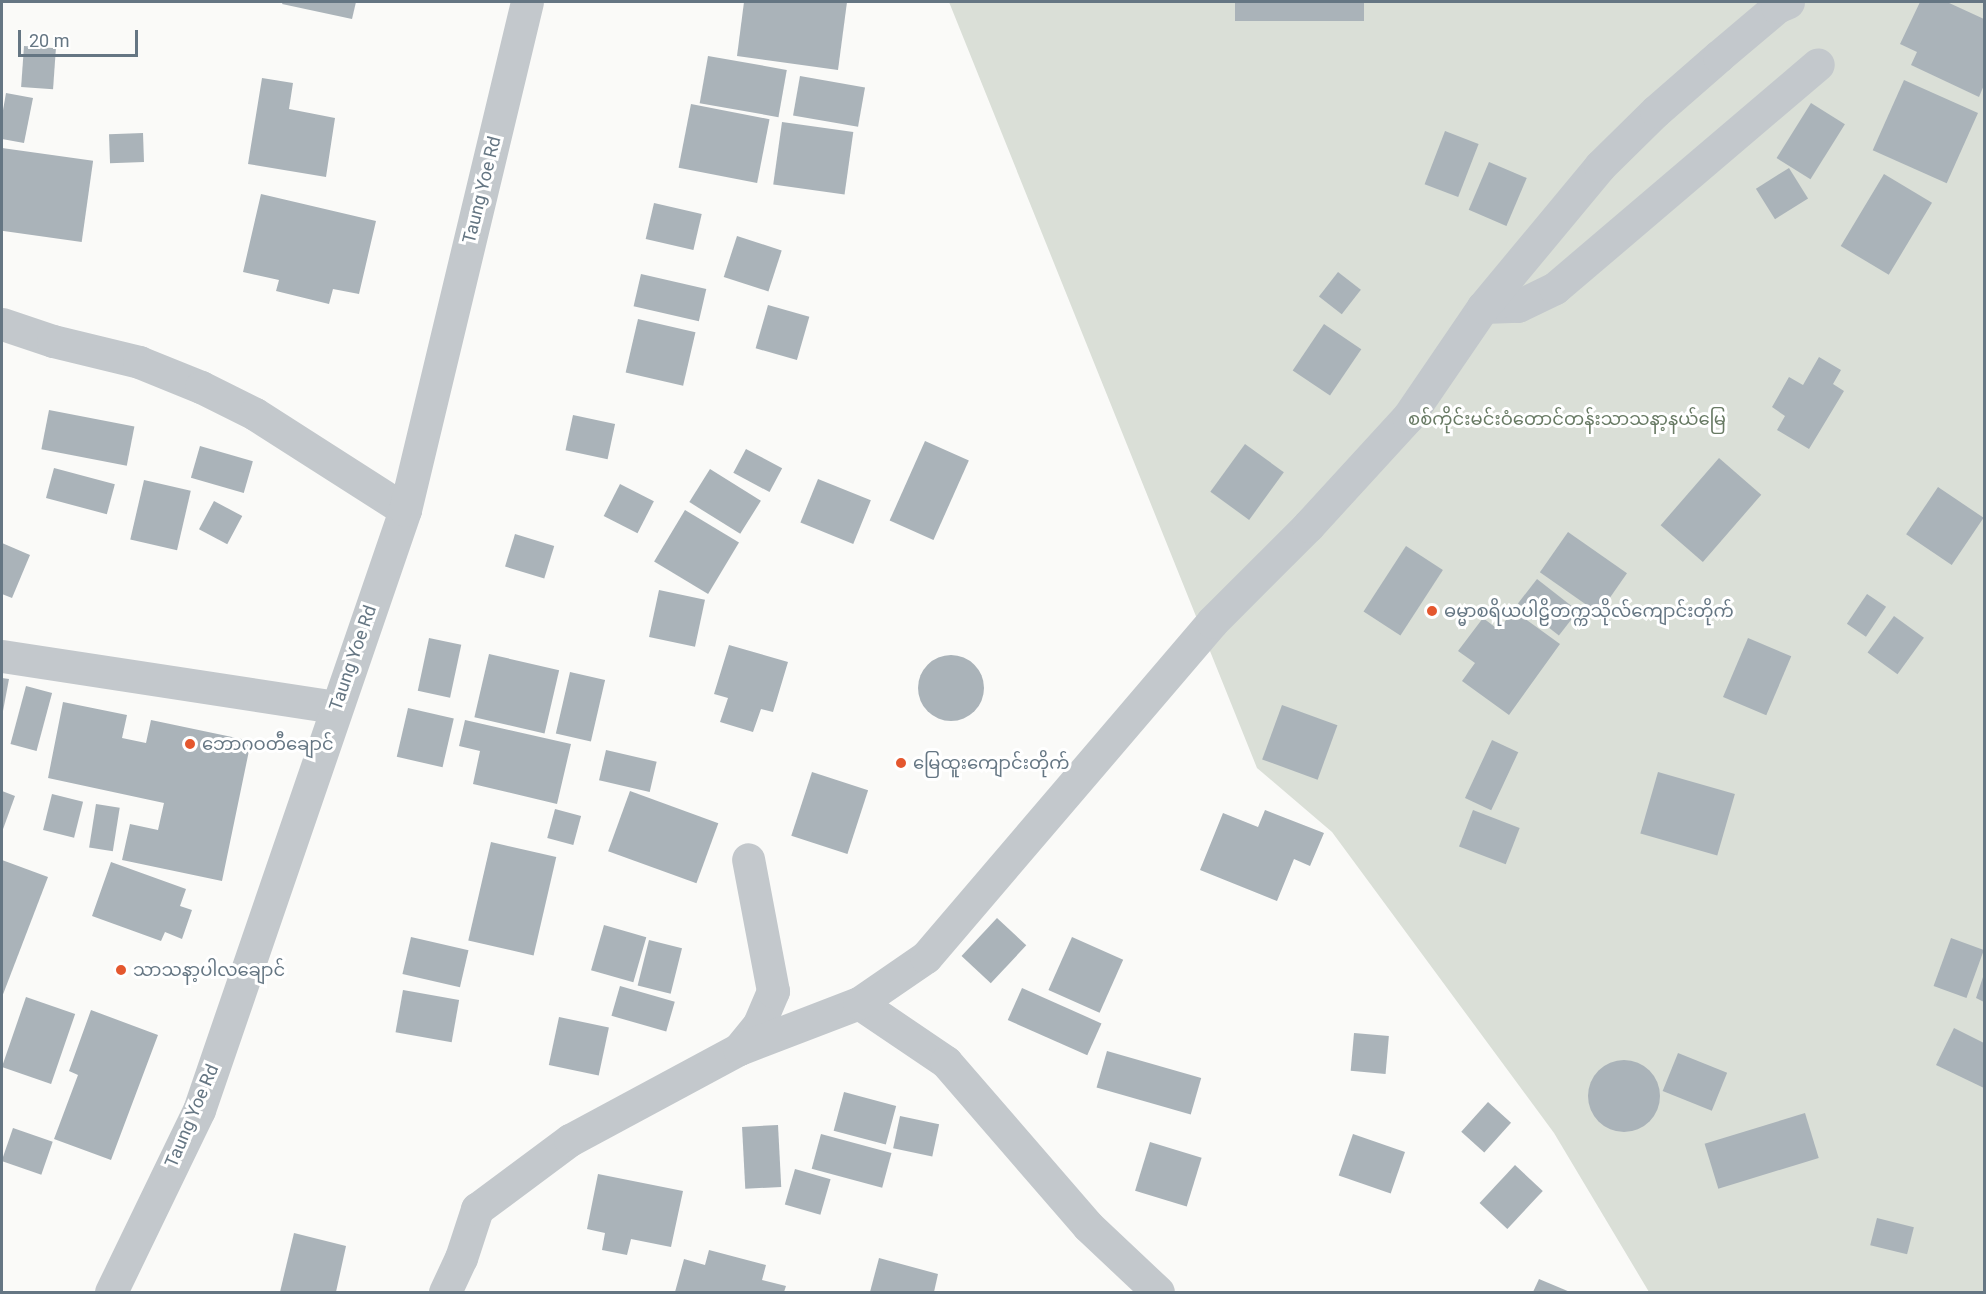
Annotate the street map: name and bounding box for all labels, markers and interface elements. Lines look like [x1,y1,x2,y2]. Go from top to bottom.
scale bar [21,18,141,56]
text: 20 m [29,30,69,51]
street label: Taung Yoe Rd [458,134,506,246]
park label: စစ်ကိုင်းမင်းဝံတောင်တန်းသာသနာ့နယ်မြေ [1408,408,1726,430]
place label: ဓမ္မာစရိယပါဠိတက္ကသိုလ်ကျောင်းတိုက် [1444,600,1734,622]
street label: Taung Yoe Rd [325,603,381,713]
marker: ဓမ္မာစရိယပါဠိတက္ကသိုလ်ကျောင်းတိုက် [1425,604,1439,618]
place label: ဘောဂဝတီချောင် [202,733,334,755]
marker: ဘောဂဝတီချောင် [183,737,197,751]
place label: မြေထူးကျောင်းတိုက် [913,752,1069,774]
marker: မြေထူးကျောင်းတိုက် [894,756,908,770]
place label: သာသနာ့ပါလချောင် [133,959,285,981]
marker: သာသနာ့ပါလချောင် [114,963,128,977]
street label: Taung Yoe Rd [161,1061,223,1171]

